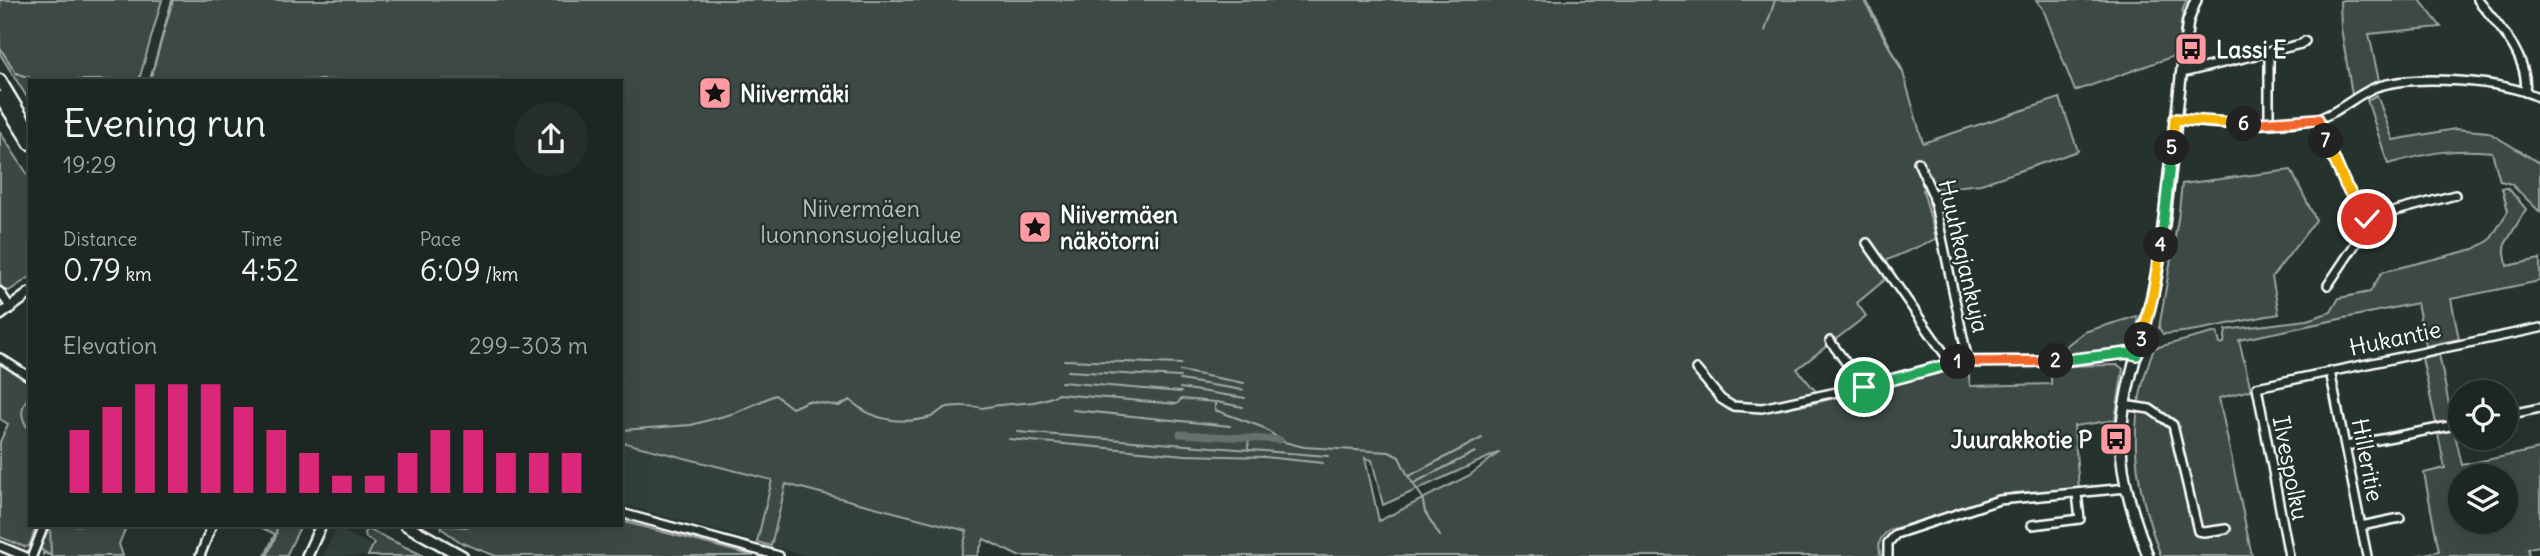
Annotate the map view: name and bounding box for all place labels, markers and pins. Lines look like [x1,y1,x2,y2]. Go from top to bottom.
bus stop icon: Lassi E [2172,30,2210,68]
place label: Lassi E [2216,35,2287,64]
place icon: Niivermäki [696,74,734,112]
place label: Niivermäki [740,79,849,108]
pin: 6 [2226,106,2262,142]
pin: 7 [2308,124,2344,158]
pin: 5 [2154,130,2190,166]
pin [2337,189,2397,249]
place label: Niivermäen näkötorni [1060,200,1178,255]
place icon: Niivermäen näkötorni [1016,208,1054,246]
pin: 4 [2144,228,2178,262]
pin: 3 [2124,322,2160,358]
pin: 1 [1940,344,1976,380]
pin: 2 [2038,344,2074,378]
pin [1834,357,1894,417]
bus stop icon: Juurakkotie P [2097,420,2135,458]
place label: Juurakkotie P [1951,425,2092,454]

